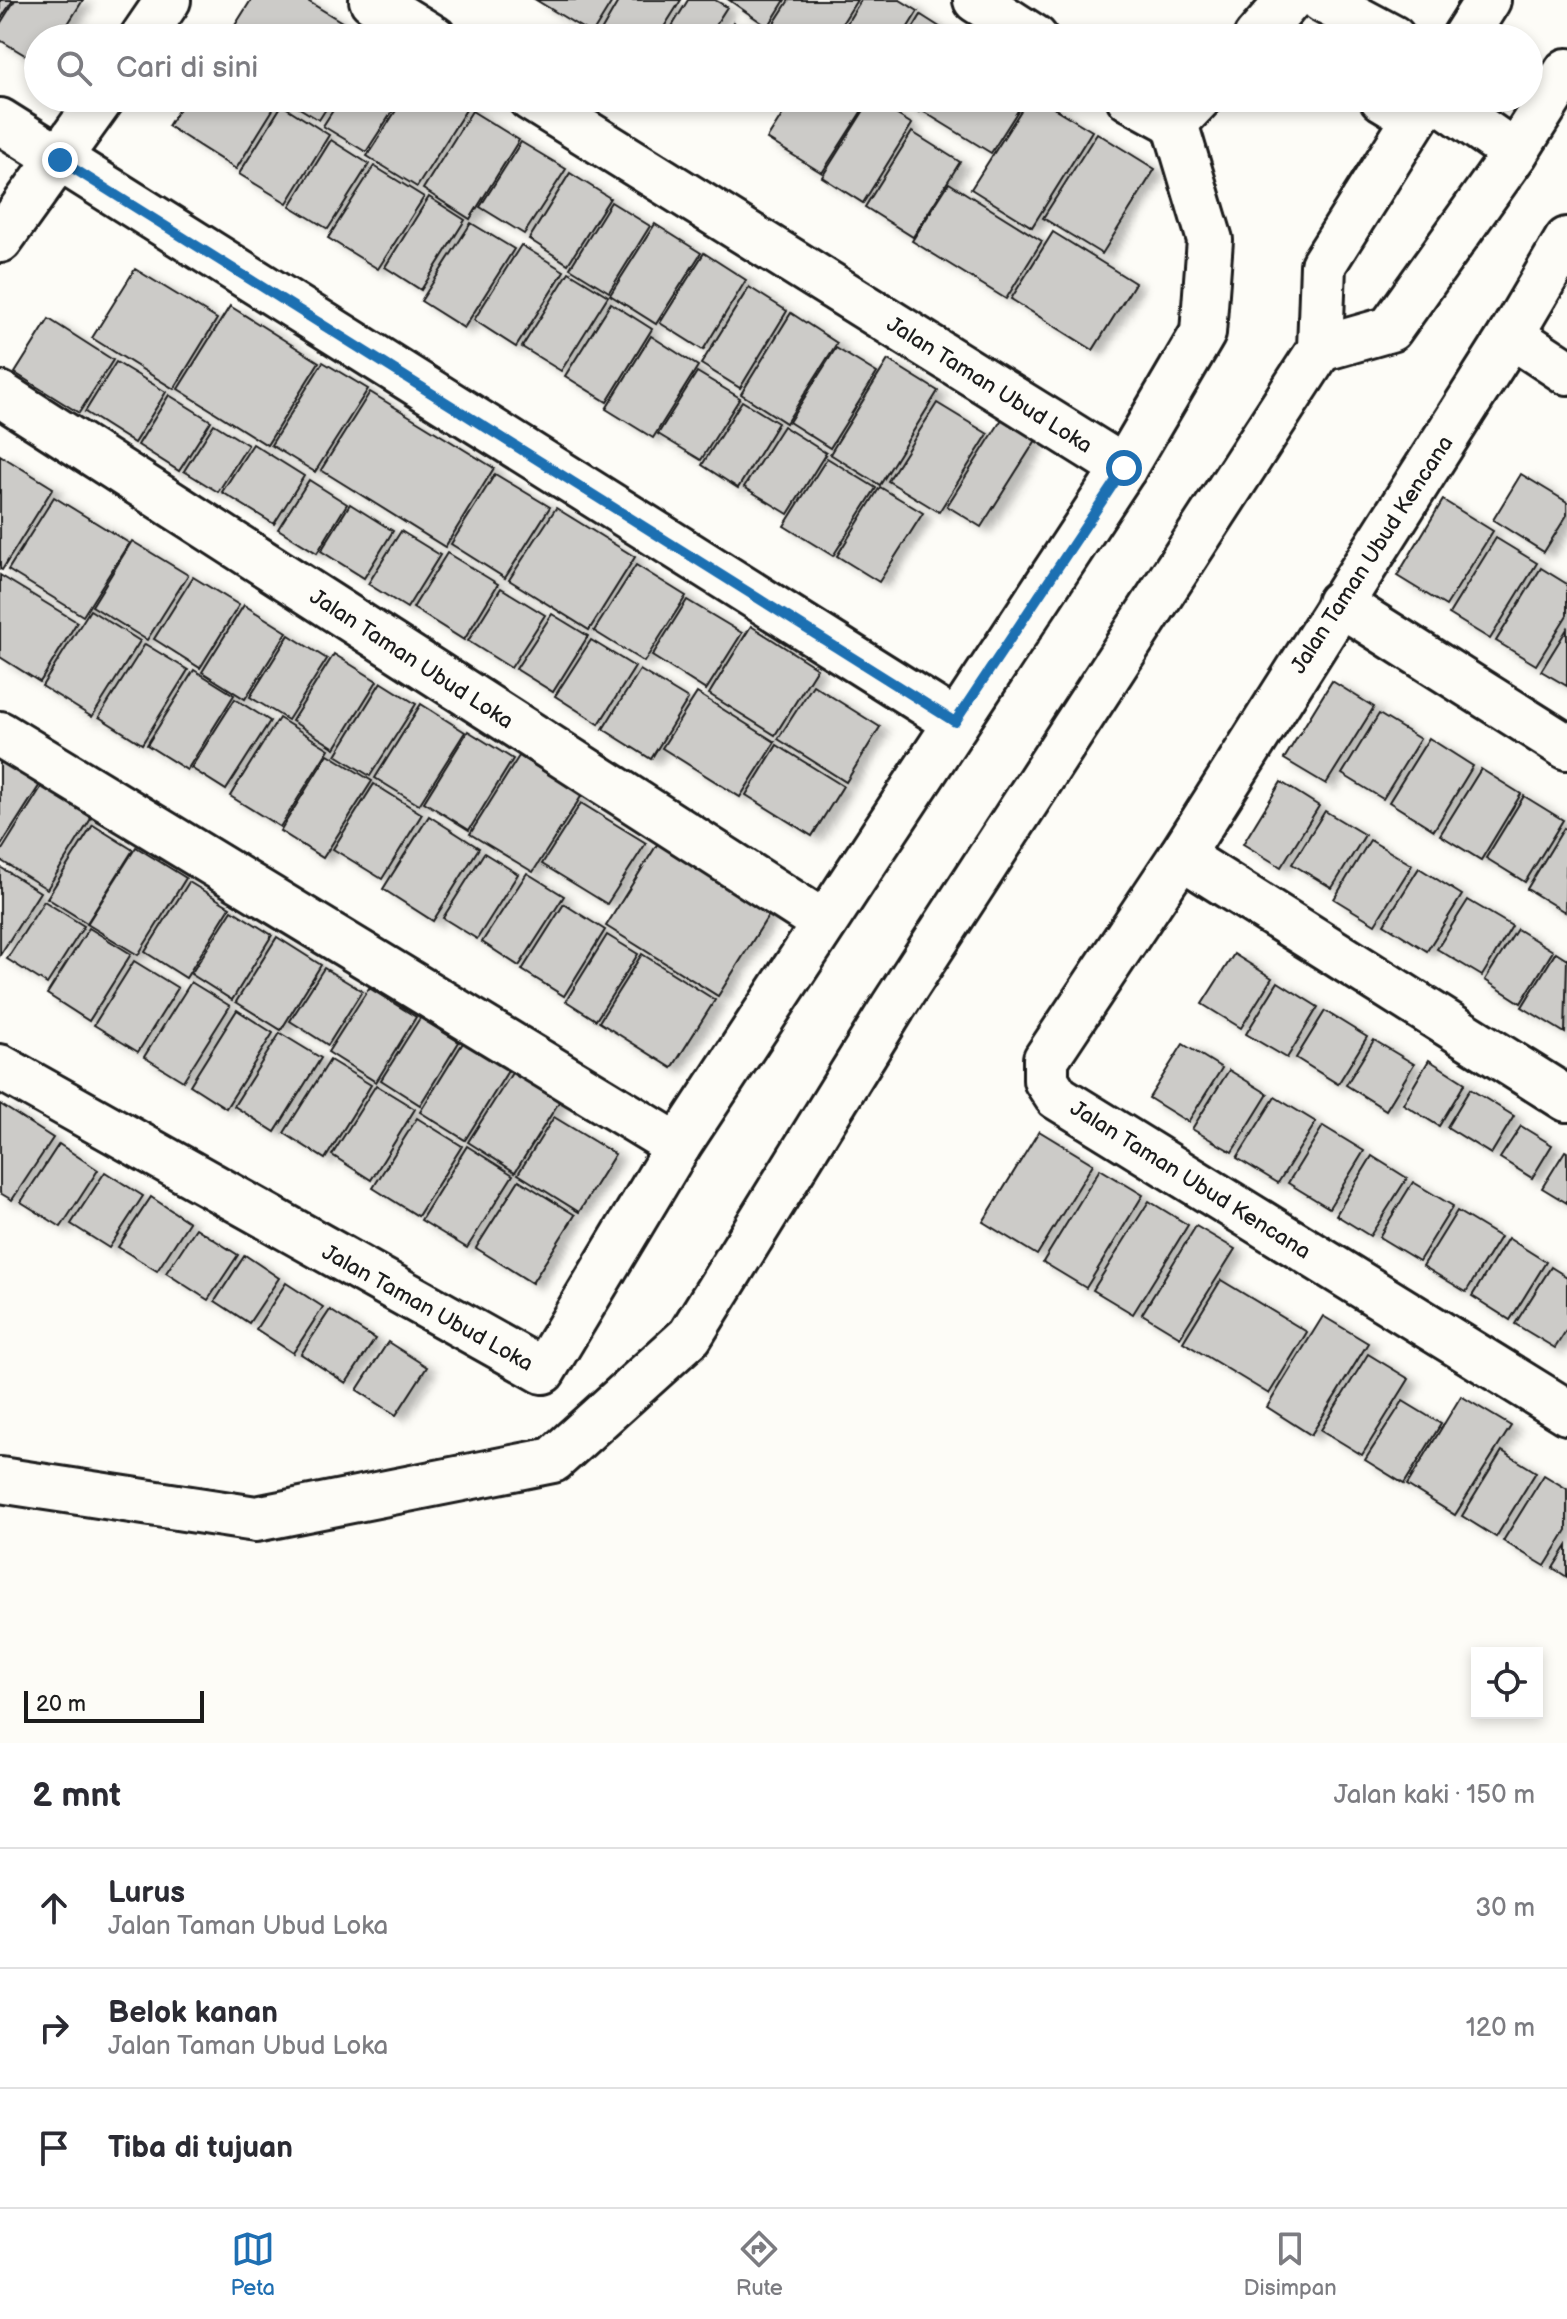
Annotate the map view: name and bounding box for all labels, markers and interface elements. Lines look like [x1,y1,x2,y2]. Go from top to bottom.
search box [24,24,1543,112]
icon: search [52,46,96,90]
text: Cari di sini [116,50,258,86]
route end [42,142,78,178]
street label: Jalan Taman Ubud Loka [881,311,1097,460]
street label: Jalan Taman Ubud Kencana [1285,431,1459,679]
route start [1106,450,1142,486]
street label: Jalan Taman Ubud Loka [304,583,518,735]
street label: Jalan Taman Ubud Kencana [1065,1095,1315,1265]
street label: Jalan Taman Ubud Loka [317,1239,538,1378]
map controls [1471,1647,1543,1719]
button: locate [1471,1647,1543,1719]
scale bar [24,1687,204,1723]
text: 20 m [36,1691,86,1718]
text: 2 mnt [32,1775,121,1816]
text: Jalan kaki · 150 m [1334,1780,1535,1811]
text: Lurus [108,1875,185,1911]
icon: ahead [32,1886,76,1930]
text: 30 m [1475,1893,1535,1924]
text: Jalan Taman Ubud Loka [108,1911,388,1942]
text: Belok kanan [108,1995,278,2031]
icon: right [32,2006,76,2050]
text: 120 m [1466,2013,1535,2044]
text: Jalan Taman Ubud Loka [108,2031,388,2062]
icon: arrive [32,2126,76,2170]
text: Tiba di tujuan [108,2130,293,2166]
tab: Peta [230,2227,275,2302]
tab: Rute [736,2227,783,2302]
tab: Disimpan [1244,2227,1337,2302]

